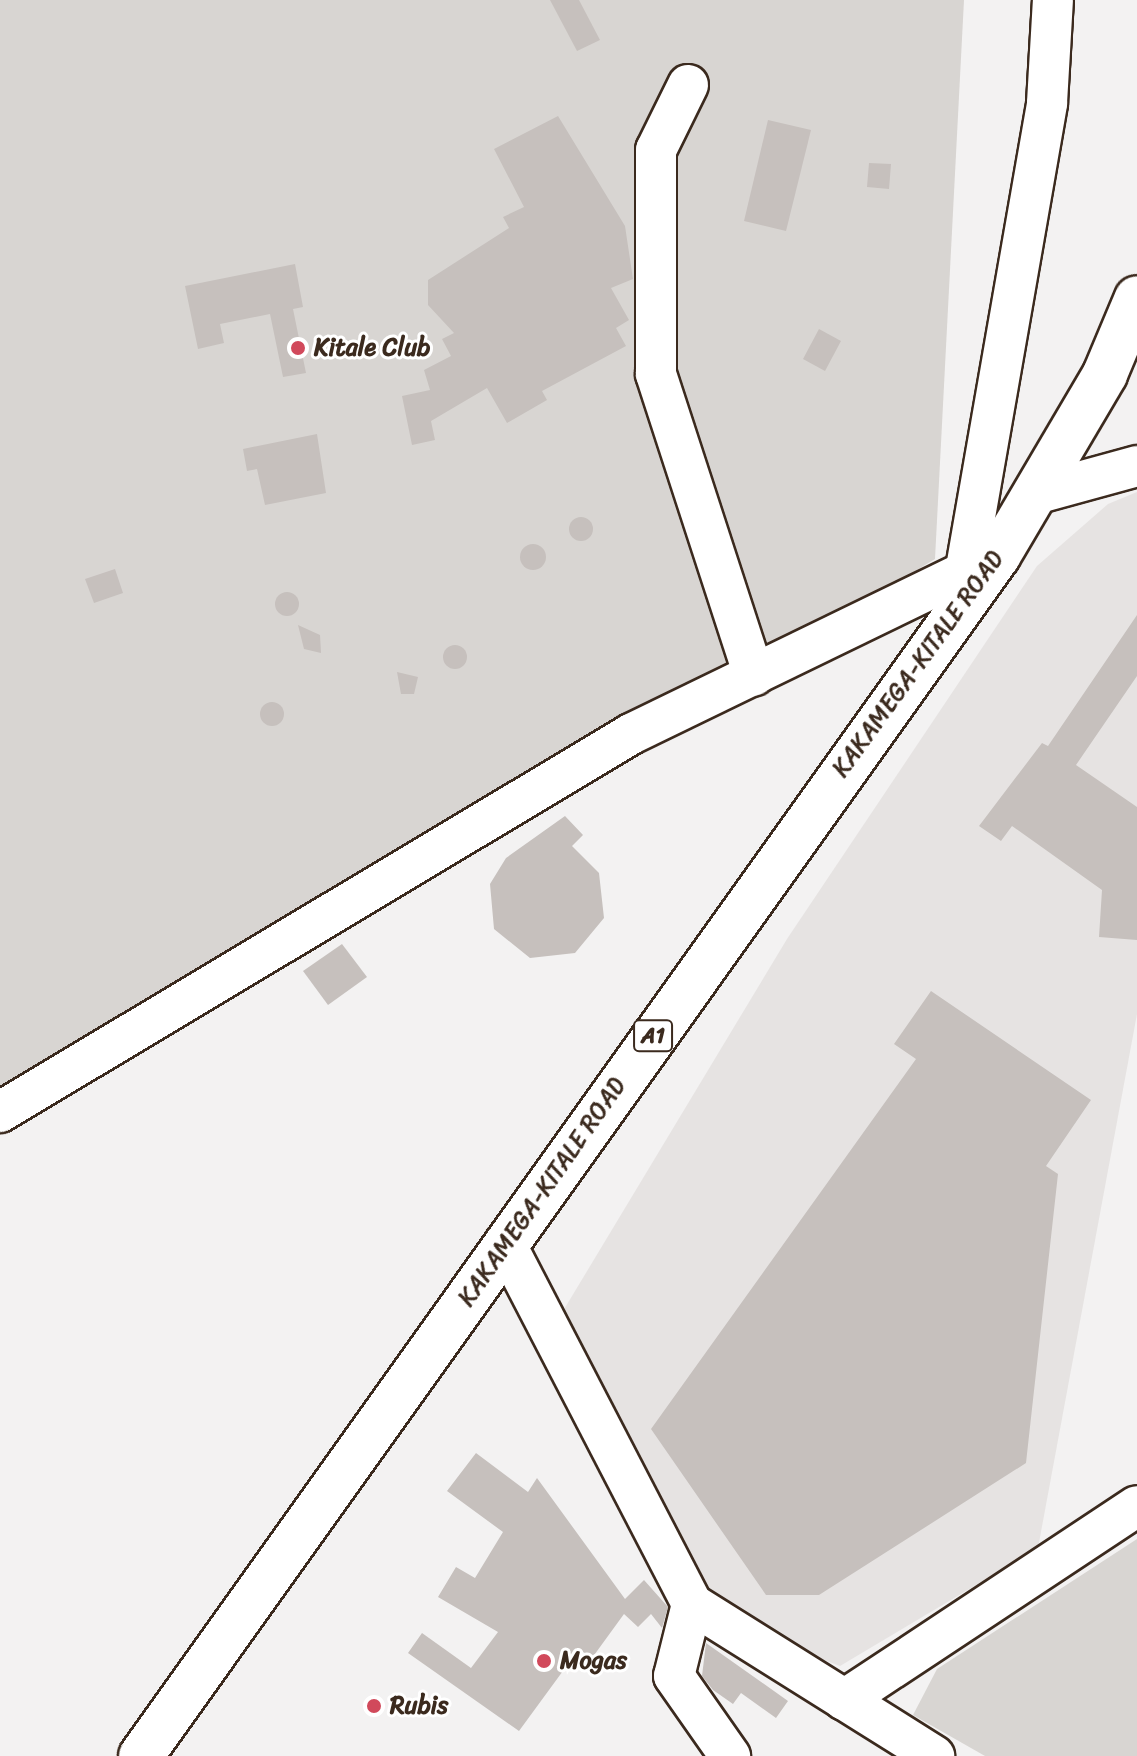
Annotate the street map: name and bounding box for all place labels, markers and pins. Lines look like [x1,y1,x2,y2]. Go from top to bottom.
place label: Kitale Club [314,334,430,362]
marker: Kitale Club [289,339,307,357]
place label: Mogas [560,1647,627,1675]
marker: Mogas [535,1652,553,1670]
place label: Rubis [390,1692,448,1720]
marker: Rubis [365,1697,383,1715]

